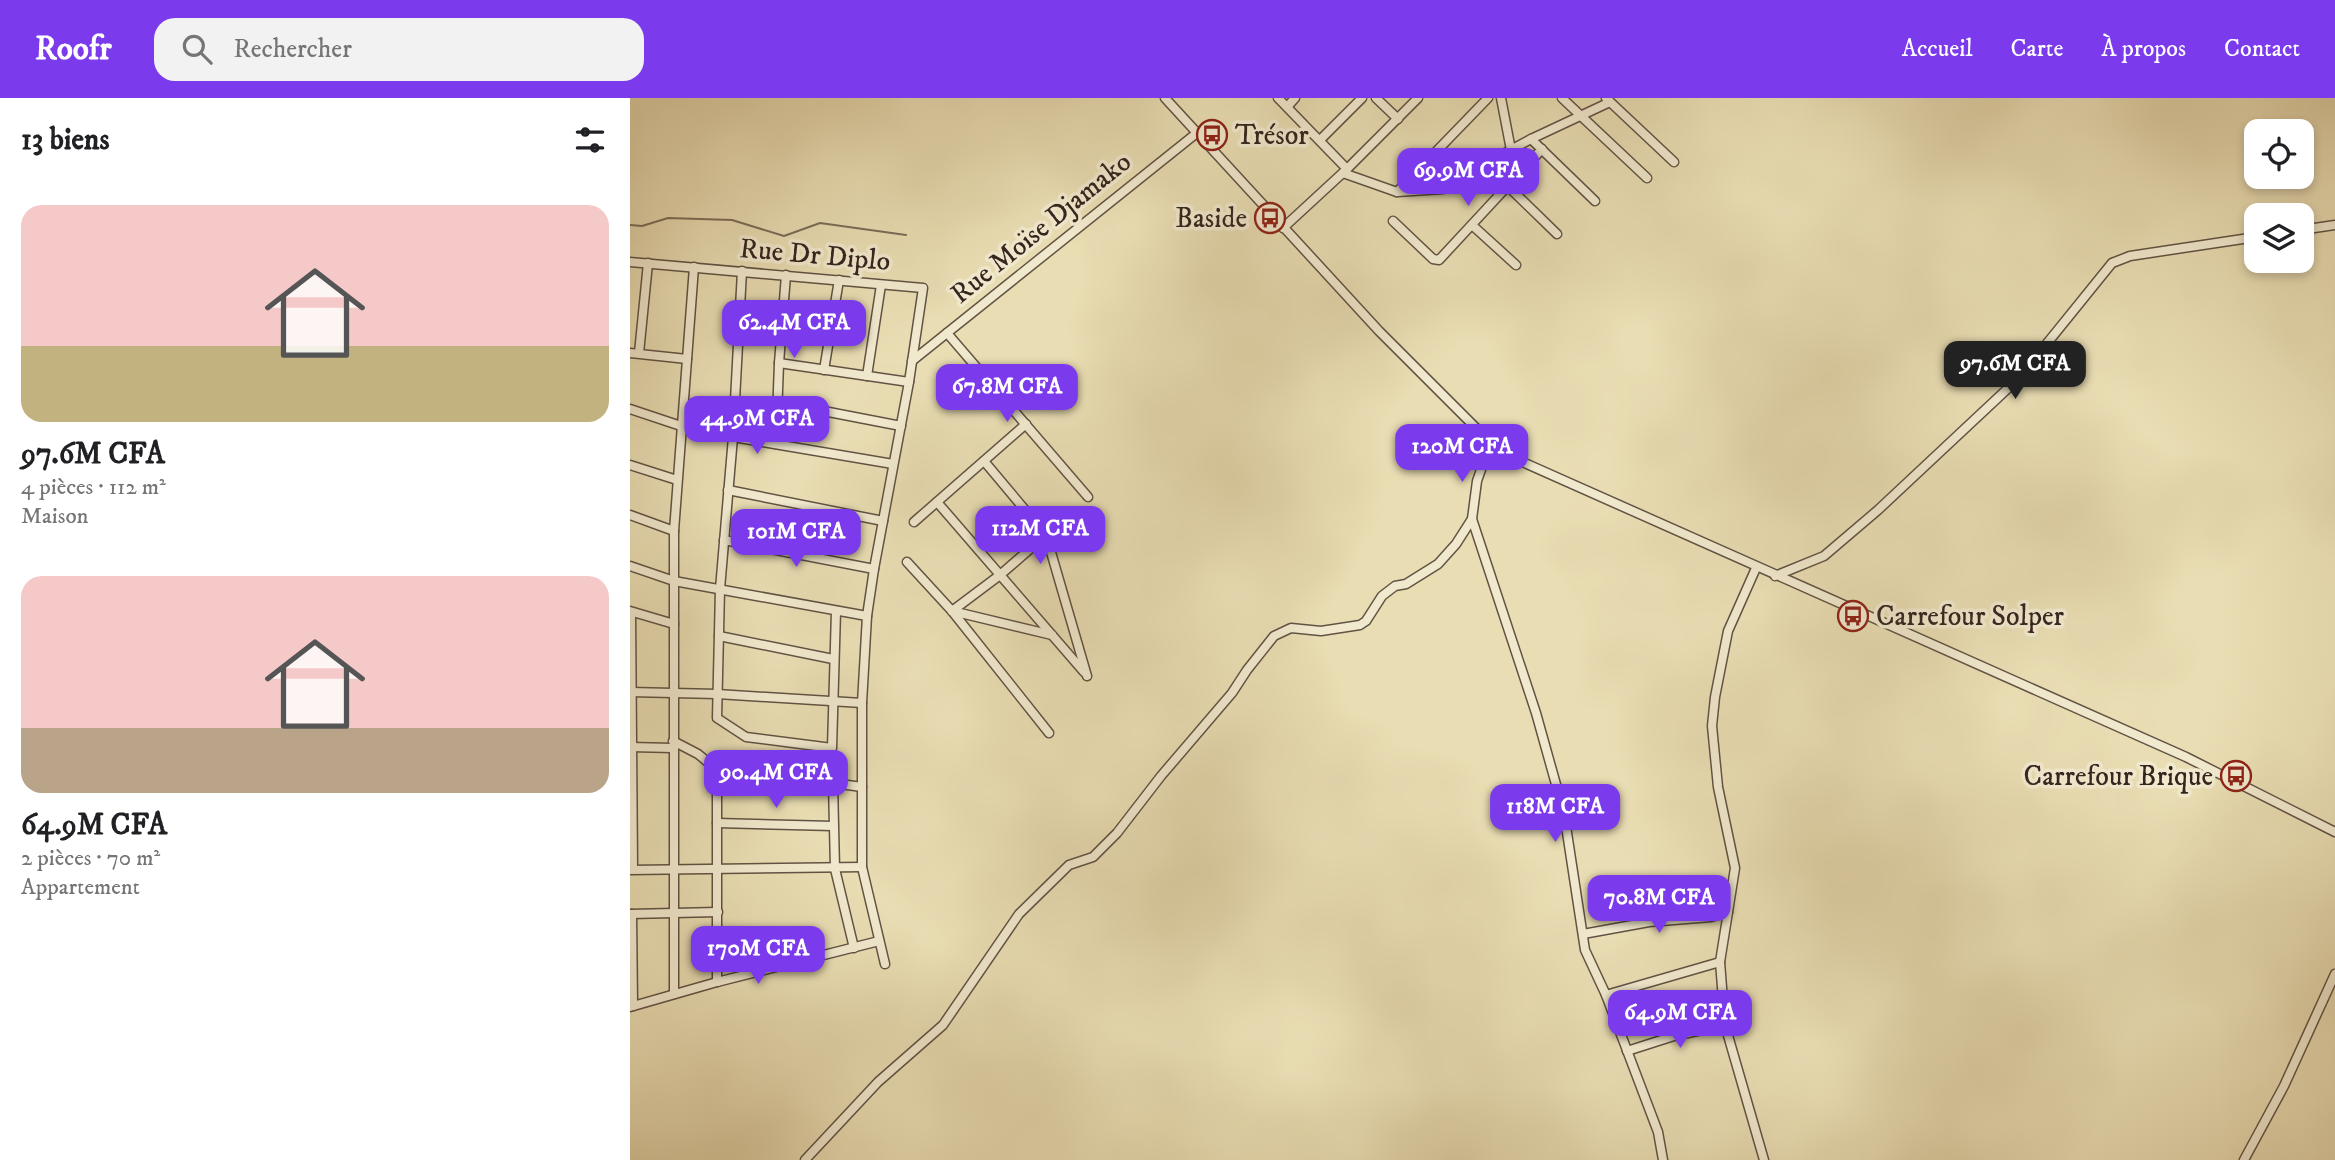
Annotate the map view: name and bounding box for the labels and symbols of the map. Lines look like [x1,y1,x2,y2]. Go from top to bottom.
bus stop icon: Trésor [1195,118,1229,152]
place label: Trésor [1235,118,1309,153]
street label: Rue Moïse Djamako [944,144,1138,312]
pin: 69.9M CFA [1388,148,1548,208]
place label: Baside [1175,201,1247,236]
bus stop icon: Baside [1253,201,1287,235]
street label: Rue Dr Diplo [738,231,892,279]
pin: 62.4M CFA [714,300,874,360]
pin: 97.6M CFA [1935,342,2095,401]
pin: 67.8M CFA [927,364,1087,424]
pin: 44.9M CFA [677,396,837,456]
pin: 120M CFA [1390,424,1534,484]
pin: 112M CFA [968,506,1112,566]
pin: 101M CFA [724,510,868,569]
bus stop icon: Carrefour Solper [1836,599,1870,633]
place label: Carrefour Solper [1876,599,2065,634]
pin: 90.4M CFA [696,750,856,810]
place label: Carrefour Brique [2024,759,2213,794]
bus stop icon: Carrefour Brique [2219,759,2253,793]
pin: 118M CFA [1483,784,1627,844]
pin: 70.8M CFA [1579,876,1739,935]
pin: 170M CFA [686,926,830,986]
pin: 64.9M CFA [1600,990,1760,1050]

